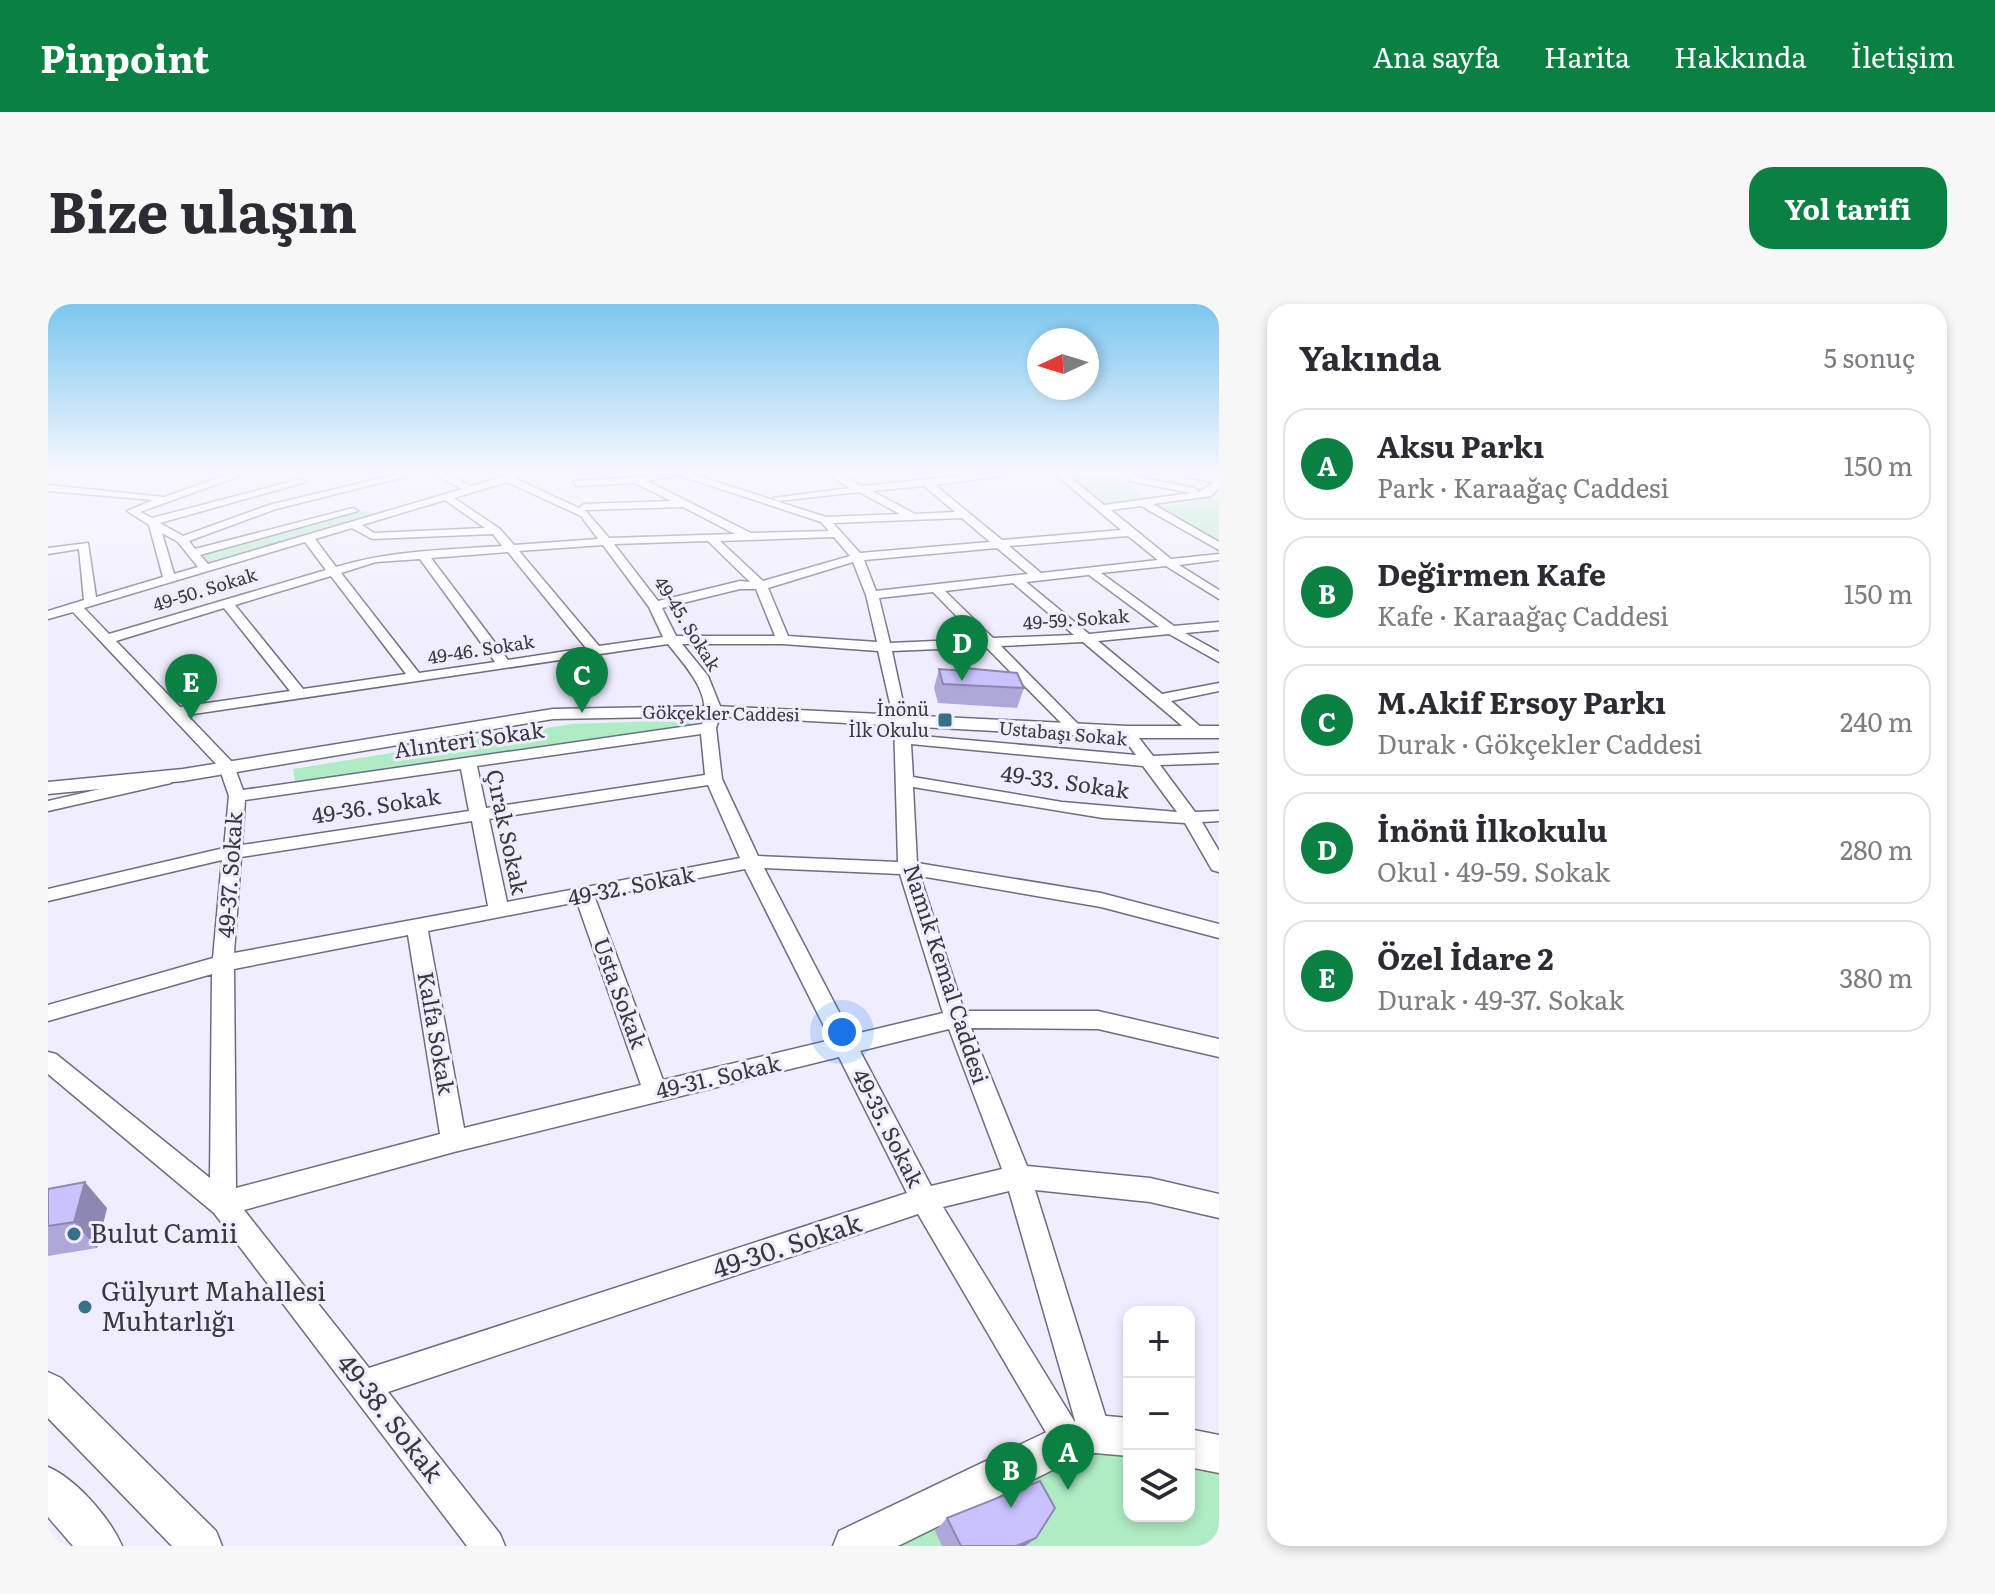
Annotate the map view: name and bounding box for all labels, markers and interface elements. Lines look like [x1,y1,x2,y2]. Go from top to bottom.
text: Pinpoint [40,28,210,85]
text: Ana sayfa [1373,35,1500,77]
text: Harita [1544,35,1630,77]
text: Hakkında [1674,35,1807,77]
text: İletişim [1851,35,1955,77]
text: Bize ulaşın [48,167,357,250]
button: Yol tarifi [1749,167,1947,249]
north arrow [1027,328,1099,400]
text: Yakında [1299,331,1441,381]
text: 5 sonuç [1824,337,1915,376]
text: Aksu Parkı [1377,423,1544,467]
text: A [1317,445,1337,484]
text: 150 m [1844,445,1913,484]
text: Park · Karaağaç Caddesi [1377,467,1669,506]
text: Değirmen Kafe [1377,551,1606,595]
street label: 49-50. Sokak [149,560,261,617]
street label: 49-45. Sokak [648,571,729,677]
text: B [1318,573,1336,612]
text: 150 m [1844,573,1913,612]
text: Kafe · Karaağaç Caddesi [1377,595,1669,634]
street label: 49-59. Sokak [1022,601,1131,636]
pin: D [936,615,988,681]
street label: 49-46. Sokak [426,627,537,670]
pin: C [556,647,608,713]
pin: E [165,654,217,720]
text: M.Akif Ersoy Parkı [1377,679,1666,723]
place label: İnönü İlk Okulu [848,695,929,743]
street label: Gökçekler Caddesi [642,698,800,727]
text: C [1318,701,1336,740]
text: 240 m [1840,701,1913,740]
marker: İnönü İlk Okulu [936,711,954,729]
street label: Alınteri Sokak [392,712,547,765]
street label: Ustabaşı Sokak [998,713,1130,752]
text: Durak · Gökçekler Caddesi [1377,723,1702,762]
street label: 49-33. Sokak [999,755,1132,806]
street label: Çırak Sokak [479,766,538,898]
street label: 49-36. Sokak [309,778,443,831]
text: İnönü İlkokulu [1377,807,1608,851]
street label: 49-37. Sokak [208,810,249,939]
text: D [1317,829,1337,868]
text: 280 m [1840,829,1913,868]
text: Okul · 49-59. Sokak [1377,851,1610,890]
street label: 49-32. Sokak [564,856,698,913]
street label: Namık Kemal Caddesi [896,859,999,1088]
street label: Usta Sokak [586,932,657,1053]
text: Özel İdare 2 [1377,935,1554,979]
text: E [1318,957,1336,996]
text: 380 m [1839,957,1913,996]
street label: Kalfa Sokak [410,969,465,1097]
text: Durak · 49-37. Sokak [1377,979,1624,1018]
your location [822,1012,862,1052]
street label: 49-31. Sokak [652,1045,784,1106]
street label: 49-35. Sokak [845,1062,934,1193]
street label: 49-30. Sokak [707,1201,867,1286]
place label: Bulut Camii [90,1212,238,1251]
marker: Bulut Camii [65,1225,83,1243]
place label: Gülyurt Mahallesi Muhtarlığı [101,1270,326,1339]
marker: Gülyurt Mahallesi Muhtarlığı [76,1298,94,1316]
map controls [1123,1306,1195,1522]
button: + [1123,1306,1195,1378]
street label: 49-38. Sokak [329,1344,455,1490]
button: − [1123,1378,1195,1450]
pin: A [1042,1424,1094,1490]
pin: B [985,1442,1037,1508]
button: layers [1123,1450,1195,1522]

